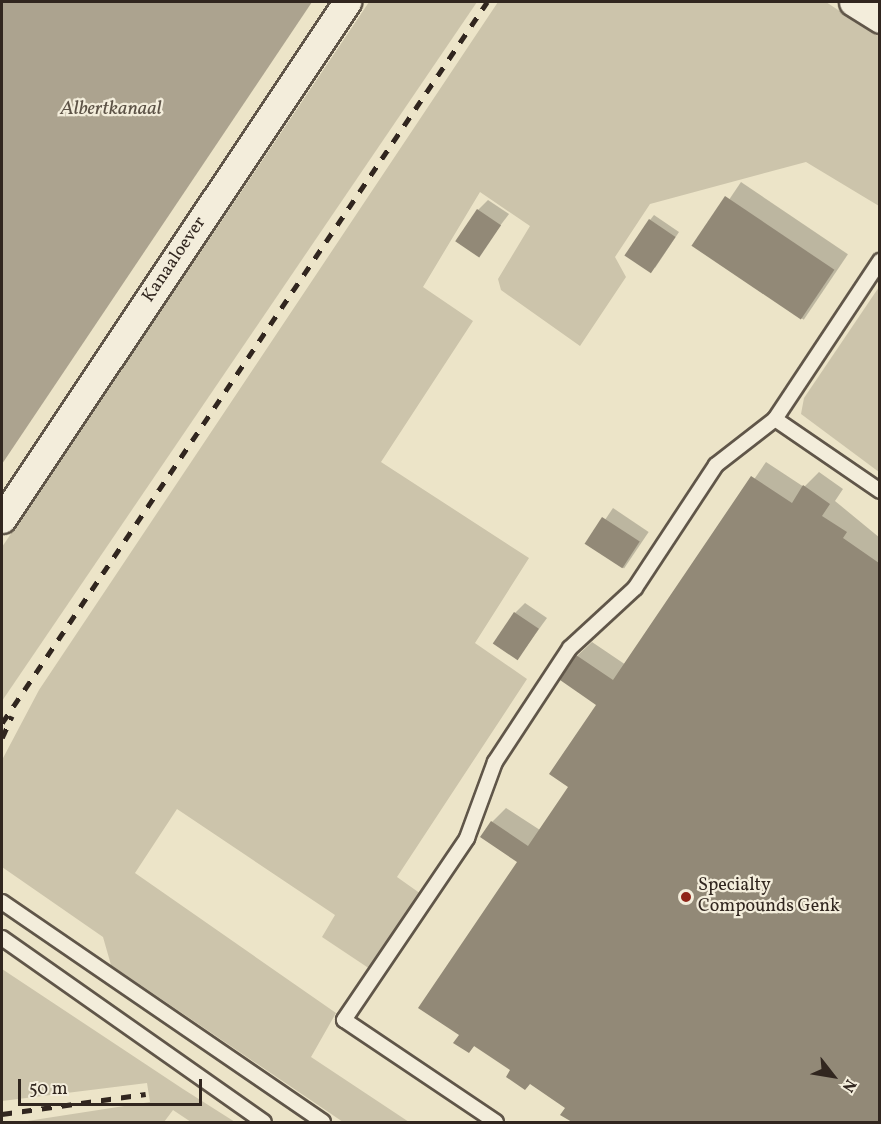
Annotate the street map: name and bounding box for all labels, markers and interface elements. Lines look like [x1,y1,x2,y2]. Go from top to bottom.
water label: Albertkanaal [60,97,162,121]
street label: Kanaaloever [138,213,212,307]
place label: Specialty Compounds Genk [698,876,840,918]
marker: Specialty Compounds Genk [679,890,693,904]
north arrow [803,1046,863,1106]
scale bar [21,1067,206,1105]
text: N [836,1075,861,1096]
text: 50 m [29,1077,68,1102]

